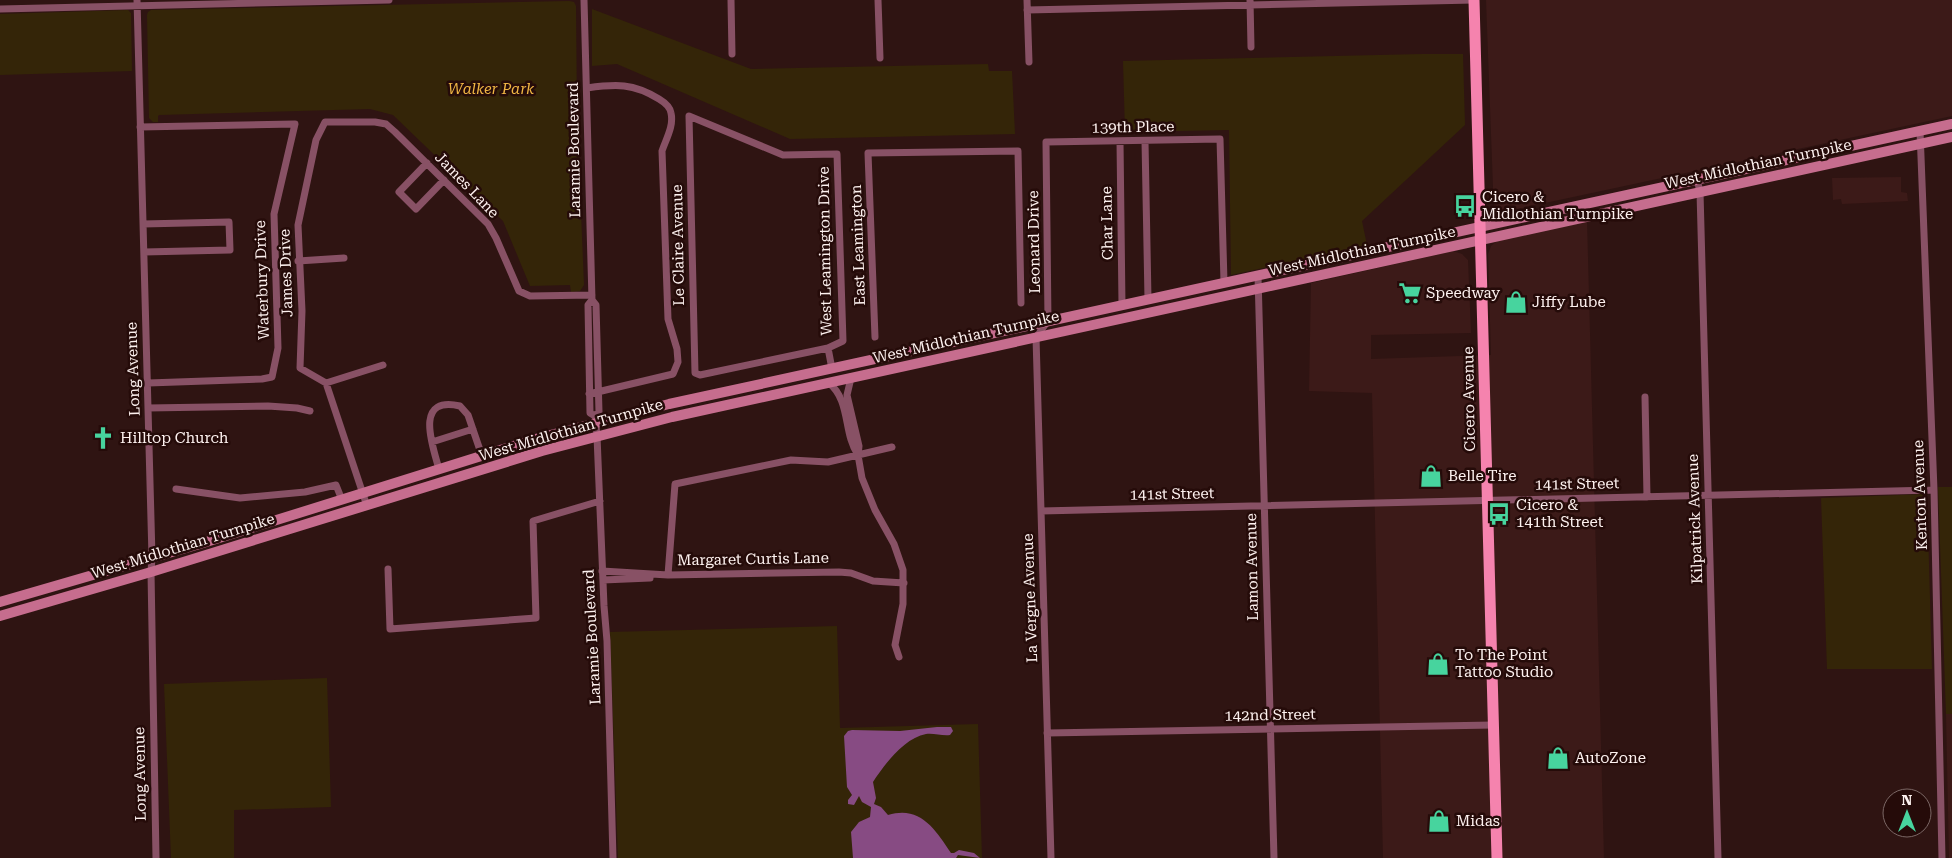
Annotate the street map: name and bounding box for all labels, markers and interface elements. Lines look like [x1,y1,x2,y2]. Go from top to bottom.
park label: Walker Park [448,80,535,98]
street label: Laramie Boulevard [564,82,584,218]
street label: 139th Place [1091,117,1175,137]
street label: West Midlothian Turnpike [1663,135,1853,193]
street label: James Lane [431,148,503,222]
street label: West Leamington Drive [815,166,835,336]
street label: Le Claire Avenue [668,184,688,306]
street label: East Leamington [847,184,869,306]
street label: Char Lane [1097,186,1117,260]
place label: Cicero & Midlothian Turnpike [1482,188,1633,223]
street label: Leonard Drive [1024,190,1044,294]
bus stop icon: Cicero & Midlothian Turnpike [1452,193,1478,219]
street label: Waterbury Drive [251,220,273,340]
street label: West Midlothian Turnpike [1267,222,1457,280]
street label: James Drive [275,229,297,317]
supermarket icon: Speedway [1397,280,1423,306]
place label: Speedway [1426,284,1500,302]
shop icon: Jiffy Lube [1503,289,1529,315]
place label: Jiffy Lube [1532,293,1606,311]
street label: West Midlothian Turnpike [871,307,1061,367]
street label: Long Avenue [122,322,144,416]
street label: Cicero Avenue [1459,346,1479,452]
street label: West Midlothian Turnpike [477,395,665,465]
church icon: Hilltop Church [90,425,116,451]
place label: Hilltop Church [120,429,229,447]
street label: Kenton Avenue [1909,440,1931,550]
street label: Kilpatrick Avenue [1684,454,1706,584]
shop icon: Belle Tire [1418,463,1444,489]
place label: Belle Tire [1448,467,1517,485]
street label: 141st Street [1534,474,1620,494]
street label: 141st Street [1129,484,1215,504]
place label: Cicero & 141th Street [1516,496,1604,531]
bus stop icon: Cicero & 141th Street [1486,501,1512,527]
street label: West Midlothian Turnpike [89,510,277,582]
street label: Lamon Avenue [1242,513,1262,621]
street label: La Vergne Avenue [1019,533,1041,663]
street label: Margaret Curtis Lane [677,549,829,569]
street label: Laramie Boulevard [579,568,605,705]
place label: To The Point Tattoo Studio [1455,646,1553,681]
shop icon: To The Point Tattoo Studio [1425,651,1451,677]
street label: 142nd Street [1224,705,1316,725]
street label: Long Avenue [130,727,150,821]
shop icon: AutoZone [1545,745,1571,771]
place label: AutoZone [1575,749,1646,767]
north arrow [1882,788,1932,838]
text: N [1902,792,1913,808]
shop icon: Midas [1426,808,1452,834]
place label: Midas [1456,812,1500,830]

